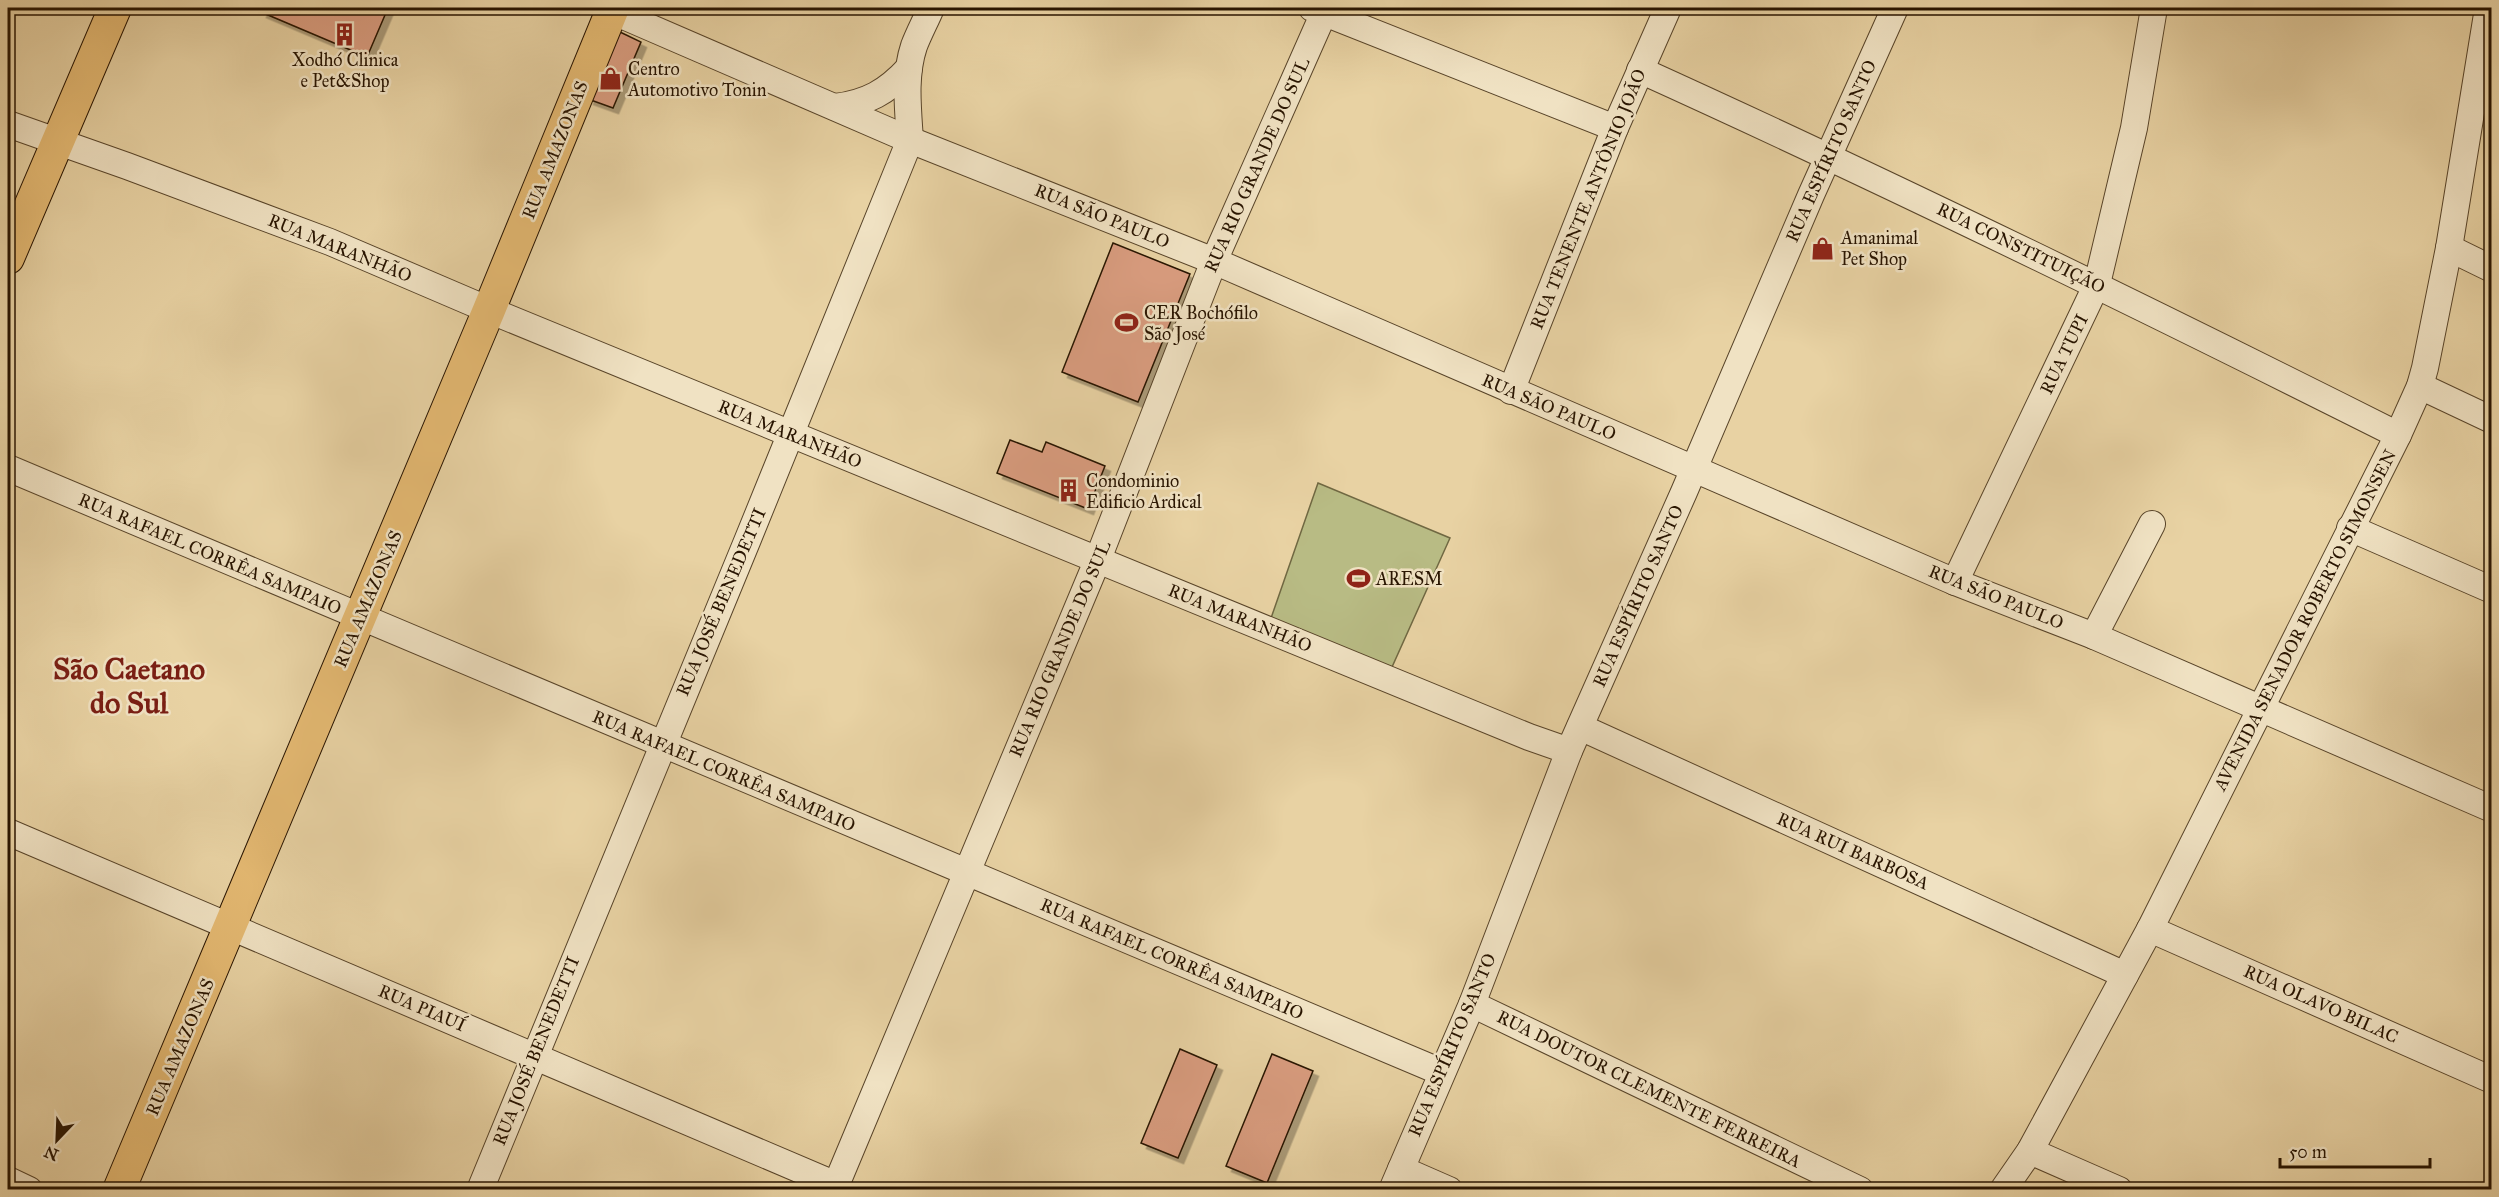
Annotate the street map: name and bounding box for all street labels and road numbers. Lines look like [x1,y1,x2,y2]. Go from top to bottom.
street label: RUA RIO GRANDE DO SUL [1200,53,1315,276]
street label: RUA ESPÍRITO SANTO [1779,56,1881,245]
street label: RUA TENENTE ANTÔNIO JOÃO [1525,65,1651,333]
street label: RUA AMAZONAS [517,78,593,222]
street label: RUA SÃO PAULO [1031,179,1173,253]
street label: RUA CONSTITUIÇÃO [1933,198,2109,298]
street label: RUA MARANHÃO [265,209,415,287]
street label: RUA TUPI [2035,310,2093,398]
street label: RUA SÃO PAULO [1479,369,1619,445]
street label: RUA MARANHÃO [715,395,865,473]
street label: AVENIDA SENADOR ROBERTO SIMONSEN [2208,446,2401,795]
street label: RUA RAFAEL CORRÊA SAMPAIO [75,488,345,620]
street label: RUA ESPÍRITO SANTO [1586,501,1688,690]
street label: RUA JOSÉ BENEDETTI [670,504,772,700]
street label: RUA AMAZONAS [329,527,407,671]
street label: RUA RIO GRANDE DO SUL [1004,537,1116,761]
street label: RUA SÃO PAULO [1925,560,2067,634]
street label: RUA MARANHÃO [1165,579,1315,657]
street label: RUA RAFAEL CORRÊA SAMPAIO [589,705,859,837]
street label: RUA RUI BARBOSA [1773,808,1933,894]
street label: RUA RAFAEL CORRÊA SAMPAIO [1037,893,1307,1025]
street label: RUA ESPÍRITO SANTO [1402,949,1501,1140]
street label: RUA JOSÉ BENEDETTI [486,952,585,1149]
street label: RUA OLAVO BILAC [2240,960,2402,1048]
street label: RUA AMAZONAS [141,975,219,1119]
street label: RUA PIAUÍ [375,978,470,1036]
street label: RUA DOUTOR CLEMENTE FERREIRA [1493,1006,1805,1172]

